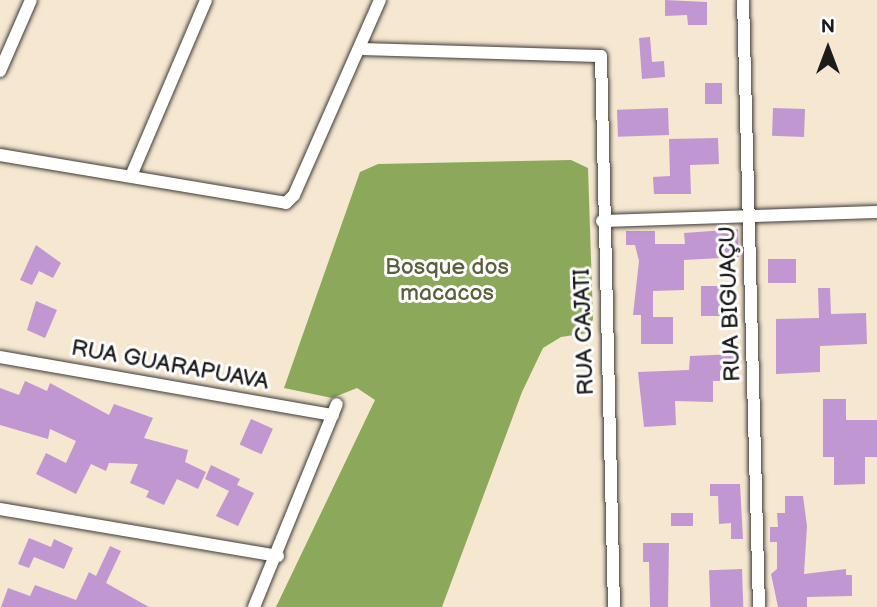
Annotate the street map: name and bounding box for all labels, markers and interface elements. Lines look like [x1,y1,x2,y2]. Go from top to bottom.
north arrow [793,14,863,84]
text: N [821,16,835,39]
street label: RUA BIGUAÇU [713,226,747,382]
park label: Bosque dos macacos [385,253,509,307]
street label: RUA CAJATI [568,268,600,396]
street label: RUA GUARAPUAVA [69,334,271,396]

